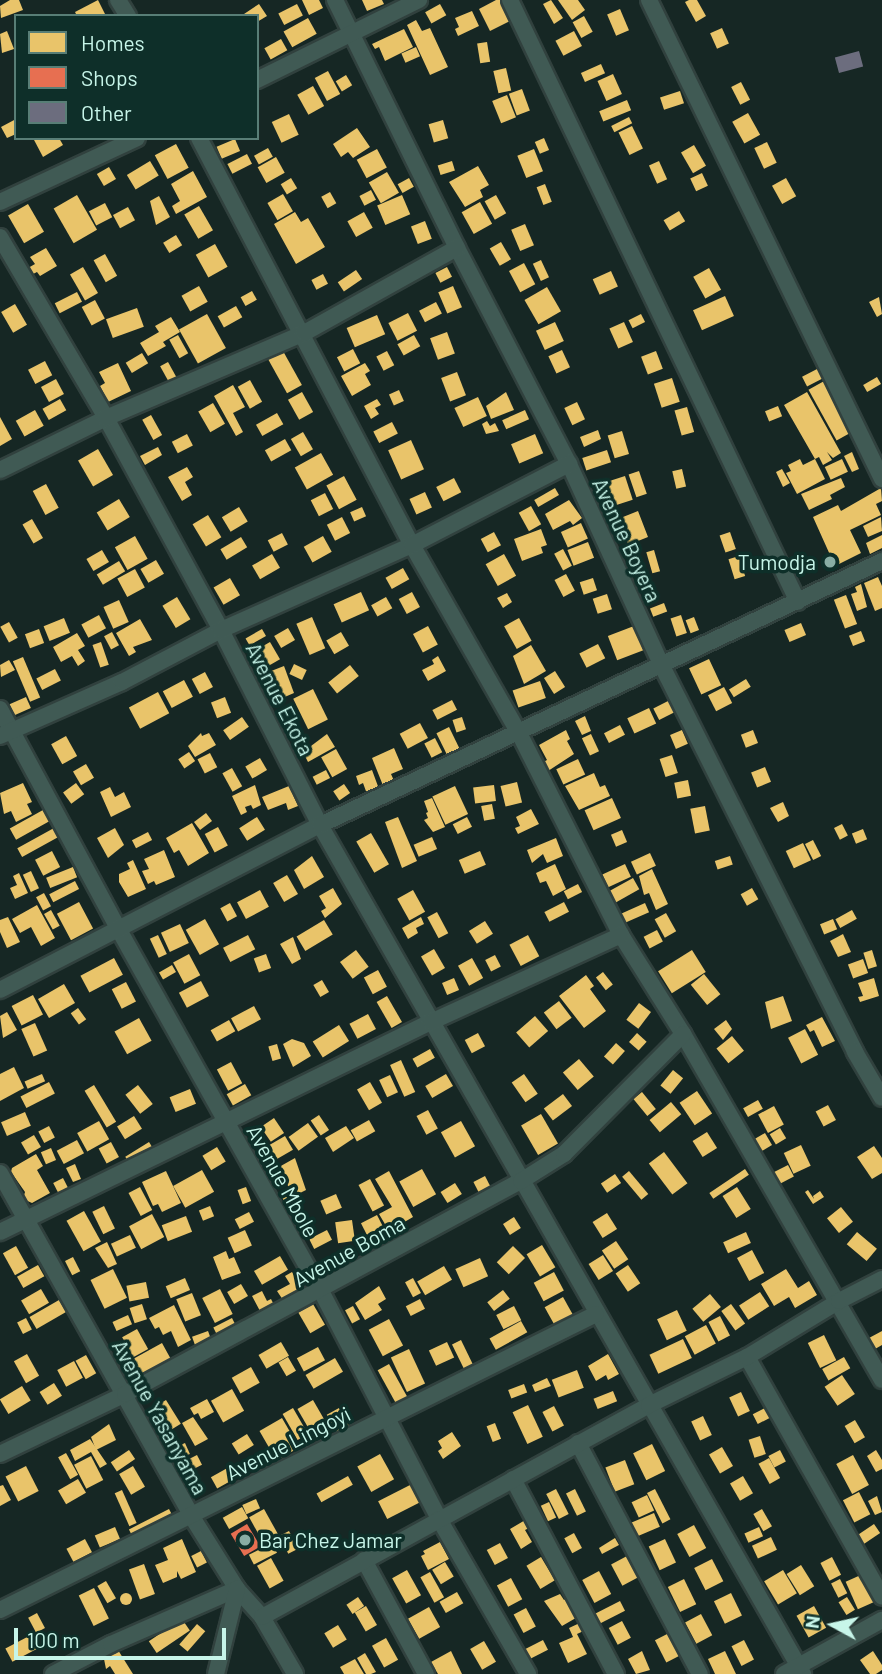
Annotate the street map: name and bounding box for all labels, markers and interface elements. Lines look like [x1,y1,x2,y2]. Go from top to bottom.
legend [14,14,259,140]
text: Homes [81,30,145,55]
text: Shops [81,65,138,90]
text: Other [81,100,132,125]
street label: Avenue Boyera [587,474,667,606]
place label: Tumodja [738,549,816,575]
marker: Tumodja [822,554,838,570]
street label: Avenue Ekota [241,638,319,760]
street label: Avenue Mbole [242,1120,324,1242]
street label: Avenue Boma [289,1210,409,1292]
street label: Avenue Yasanyama [107,1335,213,1499]
street label: Avenue Lingoyi [221,1401,355,1485]
place label: Bar Chez Jamar [259,1527,402,1553]
marker: Bar Chez Jamar [237,1532,253,1548]
north arrow [798,1590,868,1660]
scale bar [18,1614,229,1658]
text: N [799,1614,824,1630]
text: 100 m [27,1627,80,1652]

